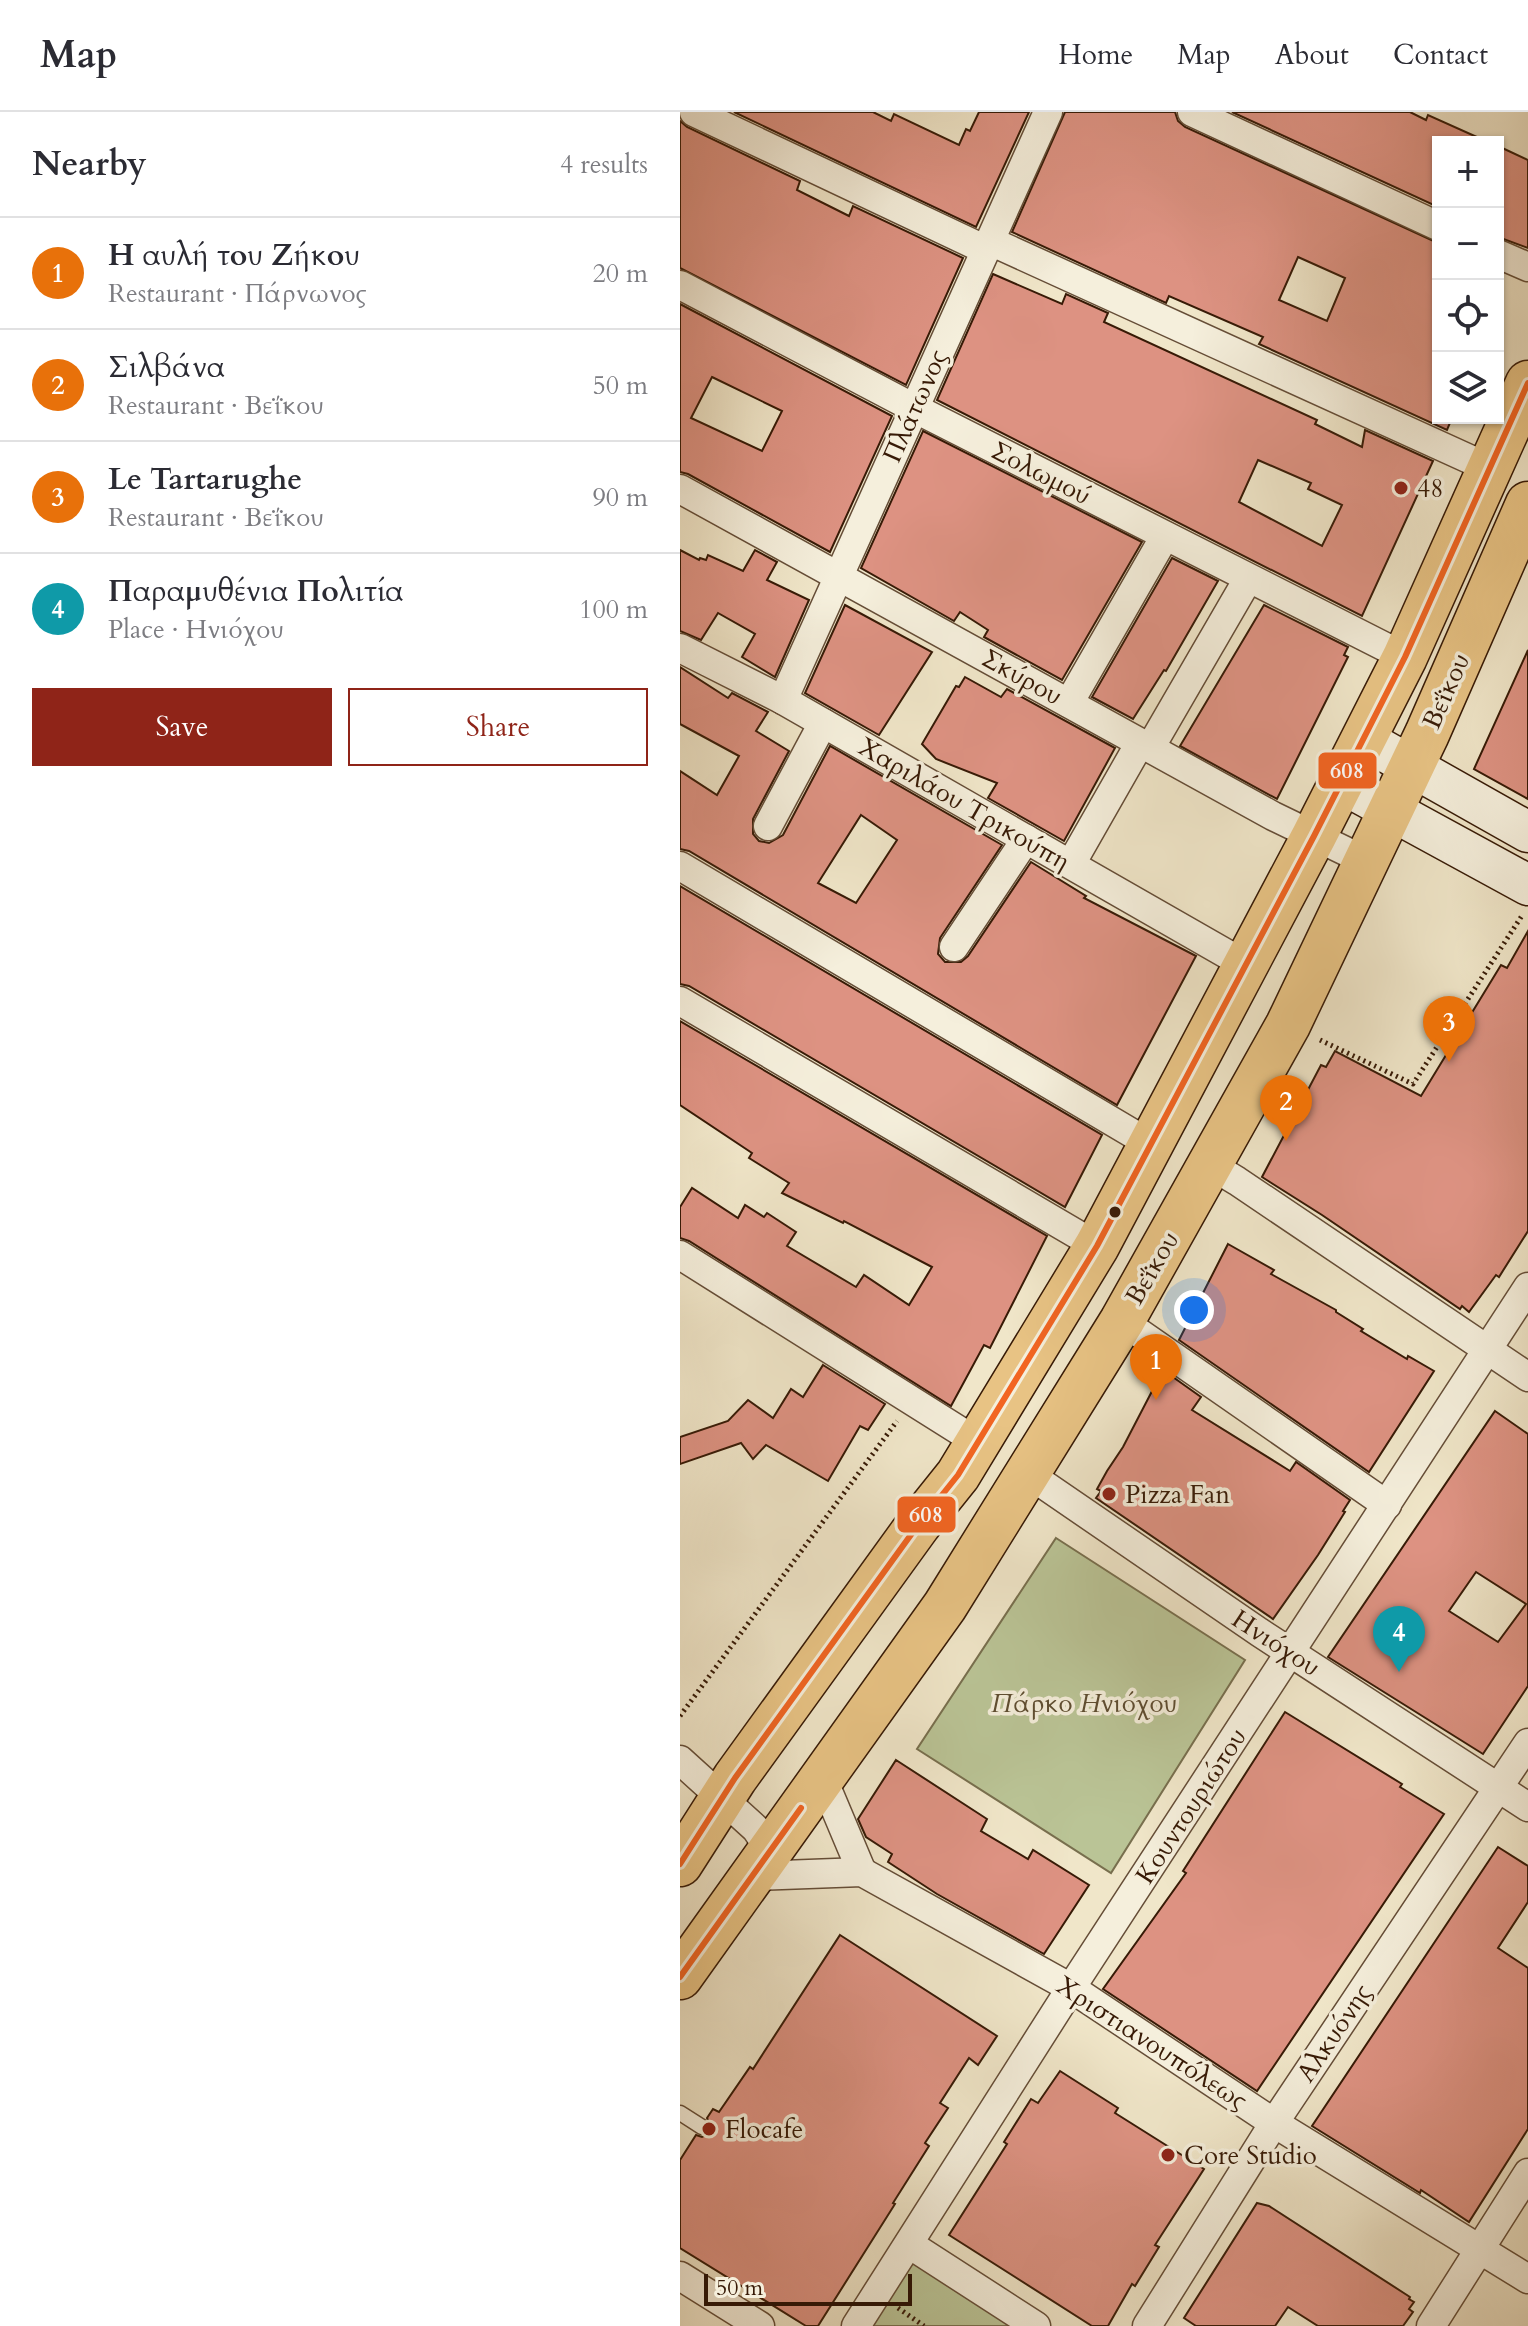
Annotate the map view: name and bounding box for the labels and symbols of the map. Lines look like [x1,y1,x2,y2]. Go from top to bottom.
street label: Πλάτωνος [875,344,955,468]
street label: Σολωμού [985,433,1097,513]
place label: 48 [1417,471,1444,506]
marker: 48 [1392,479,1410,497]
street label: Σκύρου [976,641,1068,713]
street label: Βεΐκου [1414,648,1478,734]
street label: Χαριλάου Τρικούπη [852,729,1076,879]
line badge: 608 [1317,751,1378,790]
text: 608 [1330,756,1364,786]
pin: 3 [1423,996,1475,1062]
pin: 2 [1260,1075,1312,1141]
unlabelled marker [1107,1204,1123,1220]
street label: Βεΐκου [1117,1225,1187,1311]
your location [1174,1290,1214,1330]
pin: 1 [1130,1334,1182,1400]
place label: Pizza Fan [1125,1477,1230,1512]
marker: Pizza Fan [1100,1485,1118,1503]
line badge: 608 [896,1495,957,1534]
text: 608 [909,1500,943,1530]
street label: Ηνιόχου [1225,1602,1327,1684]
pin: 4 [1373,1606,1425,1672]
park label: Πάρκο Ηνιόχου [991,1686,1177,1721]
street label: Κουντουριώτου [1128,1721,1254,1891]
street label: Χριστιανουπόλεως [1050,1968,1254,2118]
street label: Αλκυόνης [1288,1977,1380,2089]
place label: Flocafe [725,2112,803,2147]
marker: Flocafe [700,2120,718,2138]
place label: Core Studio [1184,2138,1317,2173]
marker: Core Studio [1159,2146,1177,2164]
scale bar [704,2270,912,2306]

